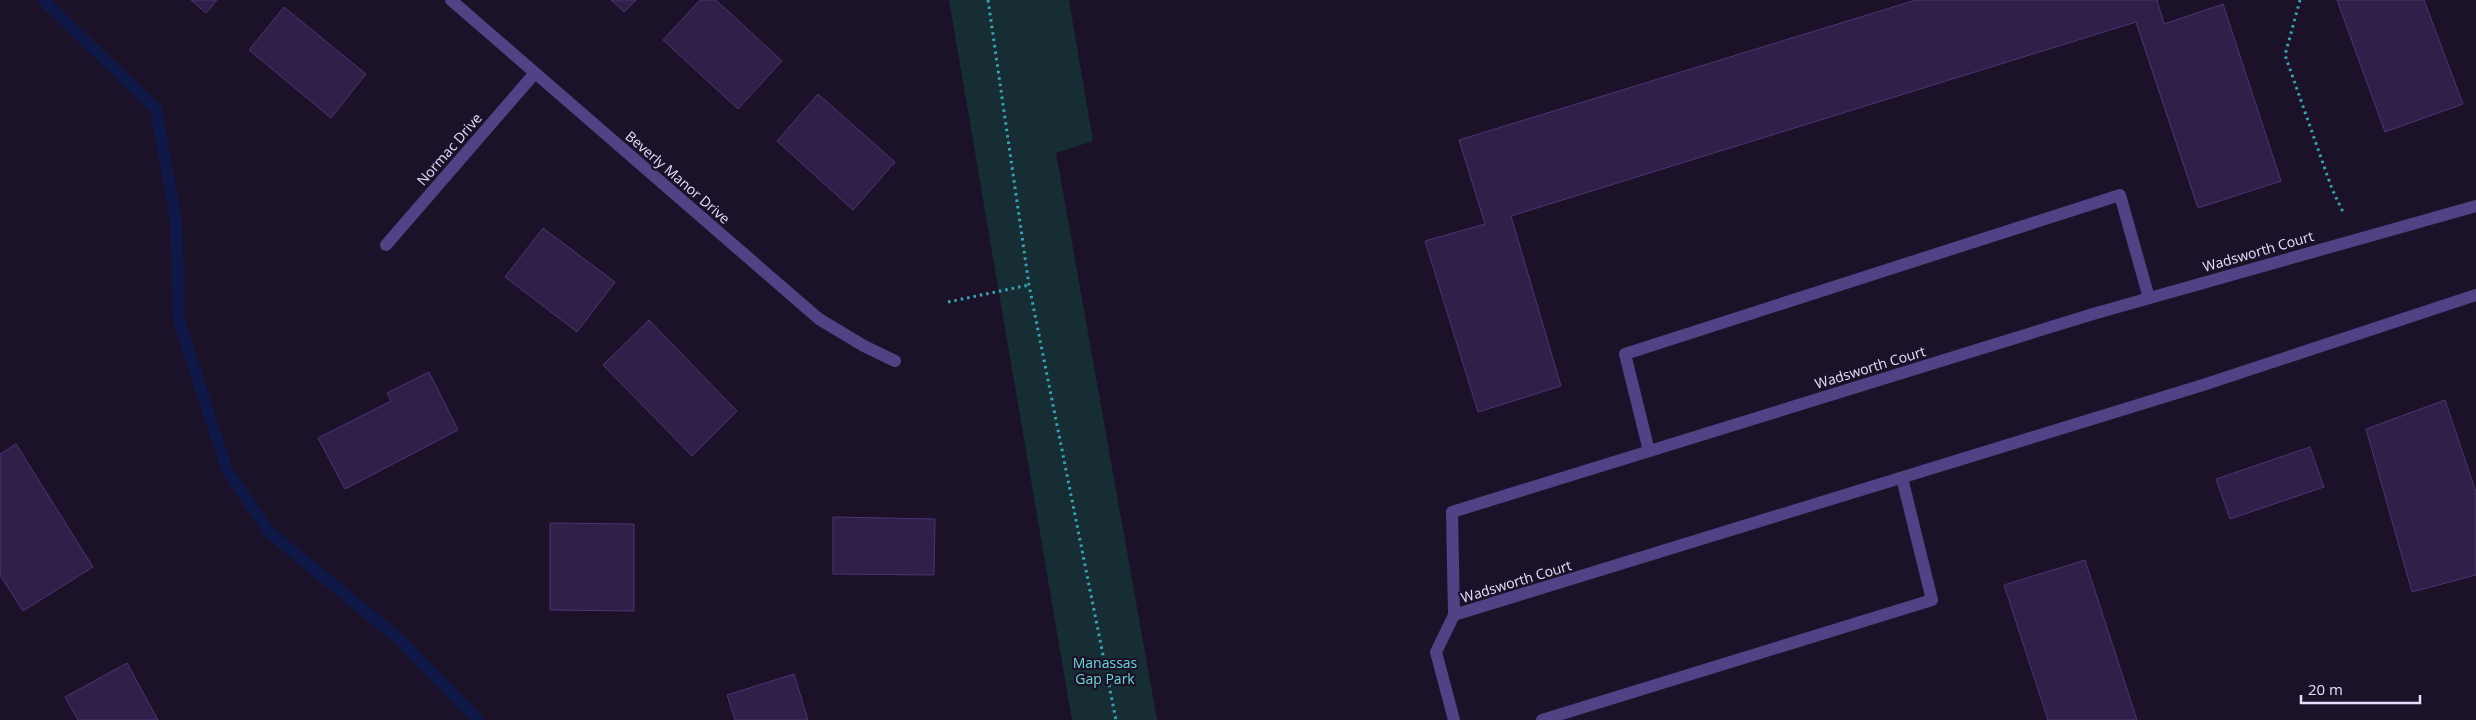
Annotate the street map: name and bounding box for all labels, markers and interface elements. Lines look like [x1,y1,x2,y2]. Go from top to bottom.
street label: Normac Drive [412,109,486,189]
street label: Beverly Manor Drive [622,126,734,228]
street label: Wadsworth Court [2200,226,2316,276]
street label: Wadsworth Court [1812,341,1928,393]
street label: Wadsworth Court [1458,555,1574,607]
park label: Manassas Gap Park [1073,653,1138,688]
scale bar [2301,672,2420,704]
text: 20 m [2308,679,2343,699]

